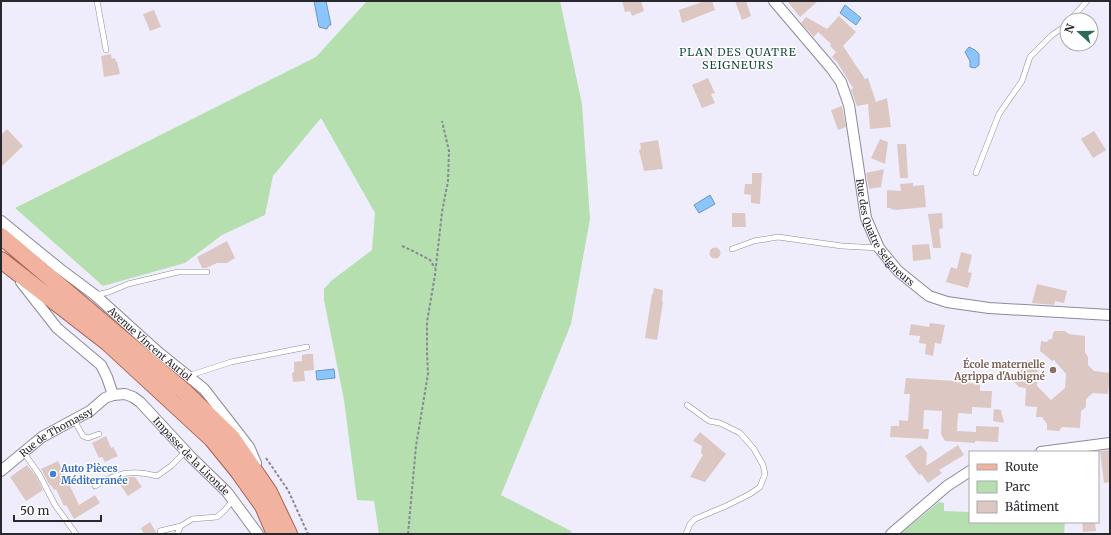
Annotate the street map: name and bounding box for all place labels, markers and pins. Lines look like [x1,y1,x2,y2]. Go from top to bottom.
place label: École maternelle Agrippa d'Aubigné [953,357,1046,383]
marker: École maternelle Agrippa d'Aubigné [1048,365,1058,375]
place label: Auto Pièces Méditerranée [60,462,128,487]
marker: Auto Pièces Méditerranée [48,469,58,479]

